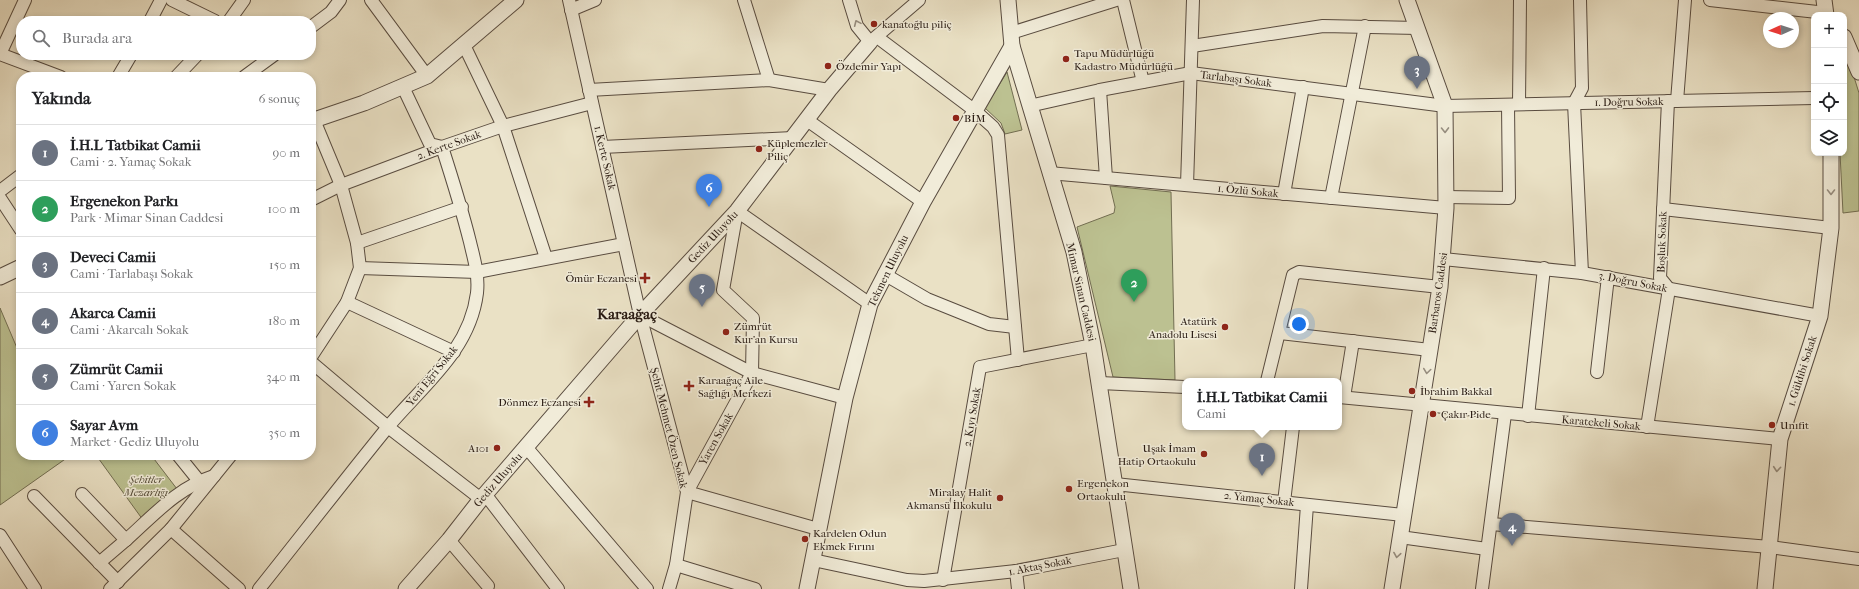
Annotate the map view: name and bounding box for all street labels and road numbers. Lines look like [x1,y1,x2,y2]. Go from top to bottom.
street label: Tarlabaşı Sokak [1199,68,1273,90]
street label: 1. Doğru Sokak [1594,95,1664,109]
street label: 1. Kerte Sokak [591,125,619,192]
street label: 2. Kerte Sokak [415,127,483,163]
street label: 1. Özlü Sokak [1217,182,1279,200]
street label: Gediz Uluyolu [685,207,741,266]
street label: Boşluk Sokak [1654,211,1670,273]
street label: Tekmen Uluyolu [865,232,911,309]
street label: Mimar Sinan Caddesi [1063,241,1099,343]
street label: Barbaros Caddesi [1426,251,1450,334]
street label: 3. Doğru Sokak [1598,269,1669,295]
street label: 1. Güldibi Sokak [1784,334,1820,408]
street label: Yeni Eğri Sokak [403,343,461,410]
street label: Şehit Mehmet Özen Sokak [648,366,690,490]
street label: 2. Kıyı Sokak [960,386,984,448]
street label: Yaren Sokak [696,410,736,468]
street label: Karatekeli Sokak [1561,413,1641,433]
street label: Gediz Uluyolu [471,450,526,510]
street label: 2. Yamaç Sokak [1223,489,1295,509]
street label: 1. Aktaş Sokak [1007,553,1073,579]

